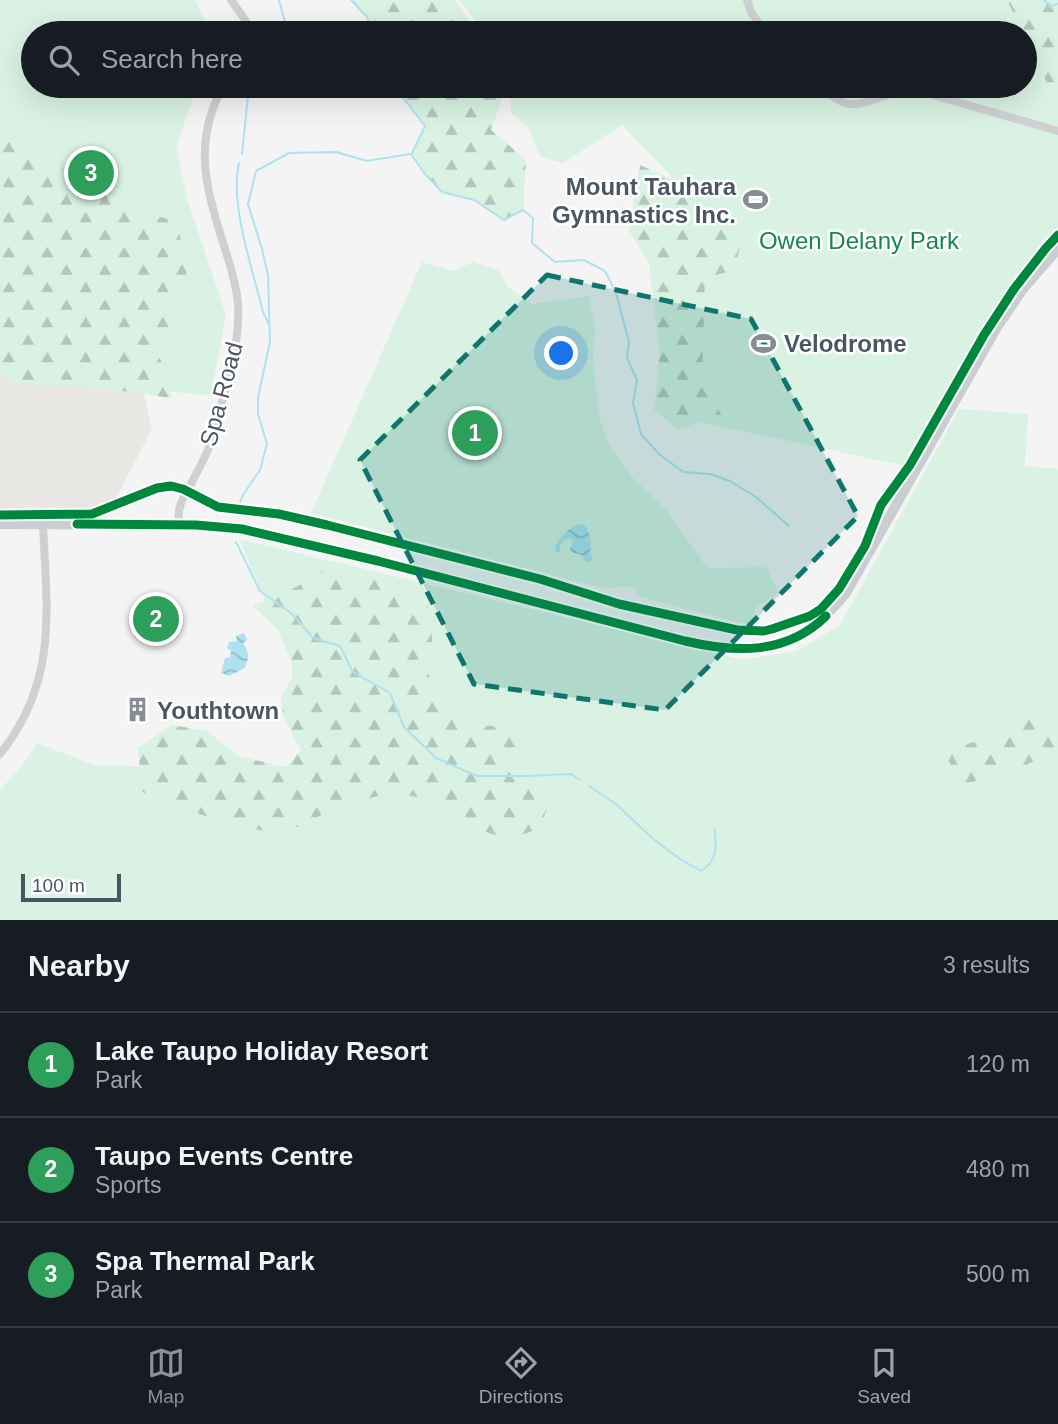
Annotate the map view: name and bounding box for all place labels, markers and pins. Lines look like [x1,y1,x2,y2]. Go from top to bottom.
pin: 3 [68,147,114,199]
place label: Mount Tauhara Gymnastics Inc. [552,173,737,228]
sports icon: Mount Tauhara Gymnastics Inc. [742,186,770,214]
sports icon: Velodrome [750,329,778,357]
place label: Velodrome [784,330,907,357]
pin: 1 [452,407,498,459]
pin: 2 [133,593,179,645]
building icon: Youthtown [123,696,151,724]
place label: Youthtown [157,697,279,724]

